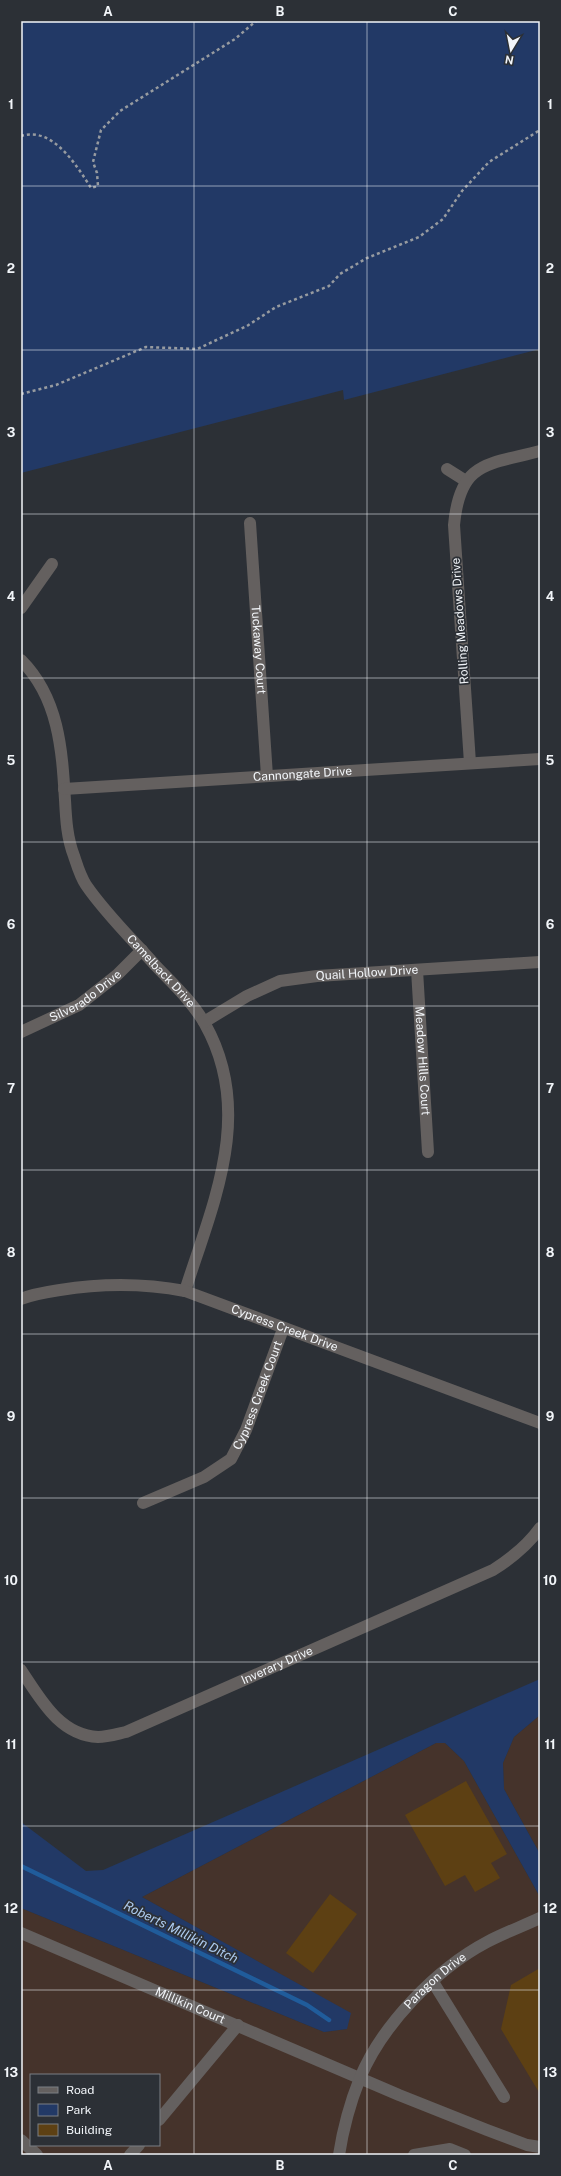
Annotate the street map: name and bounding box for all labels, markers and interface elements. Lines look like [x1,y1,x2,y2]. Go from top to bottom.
text: A [103,4,113,19]
text: B [276,4,285,19]
text: C [448,4,458,19]
north arrow [491,30,531,70]
text: N [504,53,515,67]
text: 1 [8,97,14,112]
text: 1 [547,97,553,112]
text: 2 [7,261,15,276]
text: 2 [546,261,554,276]
text: 3 [7,425,16,440]
text: 3 [546,425,555,440]
street label: Rolling Meadows Drive [449,557,471,685]
text: 4 [7,589,16,604]
text: 4 [546,589,555,604]
street label: Tuckaway Court [249,605,269,695]
text: 5 [7,753,16,768]
text: 5 [546,753,555,768]
street label: Cannongate Drive [253,764,353,784]
text: 6 [7,917,16,932]
text: 6 [546,917,555,932]
street label: Camelback Drive [124,932,198,1010]
street label: Quail Hollow Drive [315,963,419,983]
street label: Silverado Drive [47,967,125,1025]
street label: Meadow Hills Court [412,1006,433,1116]
text: 7 [7,1081,15,1096]
text: 7 [546,1081,554,1096]
text: 8 [7,1245,16,1260]
text: 8 [546,1245,555,1260]
street label: Cypress Creek Drive [229,1302,340,1354]
street label: Cypress Creek Court [230,1339,285,1452]
text: 9 [7,1409,15,1424]
text: 9 [546,1409,554,1424]
text: 10 [4,1573,18,1588]
text: 10 [543,1573,557,1588]
street label: Inverary Drive [239,1643,315,1687]
text: 11 [5,1737,17,1752]
text: 11 [544,1737,556,1752]
water label: Roberts Millikin Ditch [121,1898,241,1966]
text: 12 [4,1901,18,1916]
text: 12 [543,1901,557,1916]
street label: Paragon Drive [401,1950,469,2012]
street label: Millikin Court [153,1984,228,2027]
text: 13 [4,2065,18,2080]
text: 13 [543,2065,557,2080]
legend [30,2074,160,2146]
text: Road [66,2083,94,2097]
text: Park [66,2103,92,2117]
text: Building [66,2123,112,2137]
text: A [103,2158,113,2173]
text: B [276,2158,285,2173]
text: C [448,2158,458,2173]

